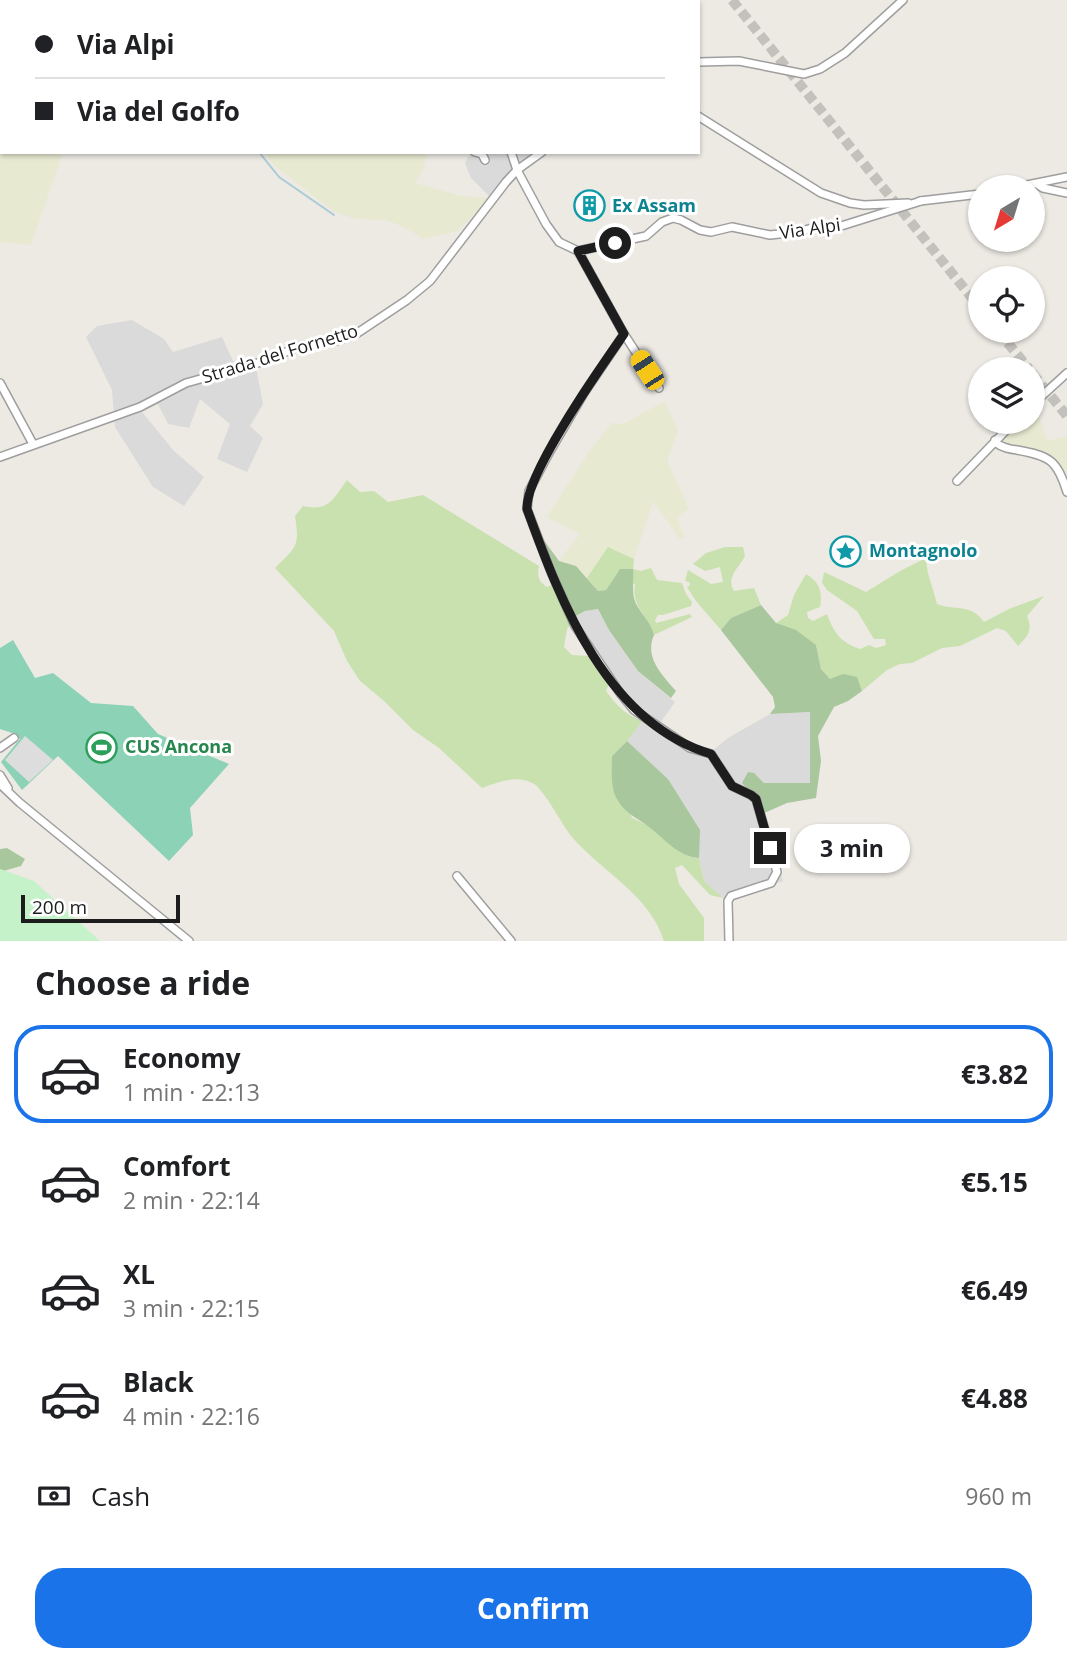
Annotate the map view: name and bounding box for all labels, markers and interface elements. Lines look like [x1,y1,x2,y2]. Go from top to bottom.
text: Via Alpi [77,26,175,62]
text: Via del Golfo [77,93,240,129]
north arrow [968,175,1045,252]
map controls [968,175,1045,434]
building icon: Ex Assam [572,189,606,223]
place label: Ex Assam [612,193,696,217]
street label: Via Alpi [778,212,842,244]
route start [599,227,631,259]
button: locate [968,266,1045,343]
street label: Strada del Fornetto [199,318,361,388]
car [627,347,668,393]
button: layers [968,357,1045,434]
place icon: Montagnolo [829,534,863,568]
place label: Montagnolo [869,538,977,562]
sports icon: CUS Ancona [85,730,119,764]
place label: CUS Ancona [125,734,232,758]
callout: 3 min [794,824,910,872]
route end [754,832,786,864]
text: 3 min [820,832,884,864]
scale bar [21,892,180,924]
text: 200 m [32,894,87,920]
text: Choose a ride [35,961,250,1004]
text: Economy [123,1040,241,1076]
icon: car [39,1043,102,1106]
text: €3.82 [961,1056,1028,1092]
text: 1 min · 22:13 [123,1076,260,1108]
text: Comfort [123,1148,230,1184]
icon: car [39,1151,102,1214]
text: €5.15 [961,1164,1028,1200]
text: 2 min · 22:14 [123,1184,260,1216]
text: XL [123,1256,155,1292]
icon: car [39,1259,102,1322]
text: €6.49 [961,1272,1028,1308]
text: 3 min · 22:15 [123,1292,260,1324]
text: Black [123,1364,194,1400]
icon: car [39,1367,102,1430]
text: €4.88 [961,1380,1028,1416]
text: 4 min · 22:16 [123,1400,260,1432]
icon: cash [35,1477,73,1515]
text: Cash [91,1478,150,1514]
text: 960 m [965,1480,1032,1512]
button: Confirm [35,1568,1032,1648]

